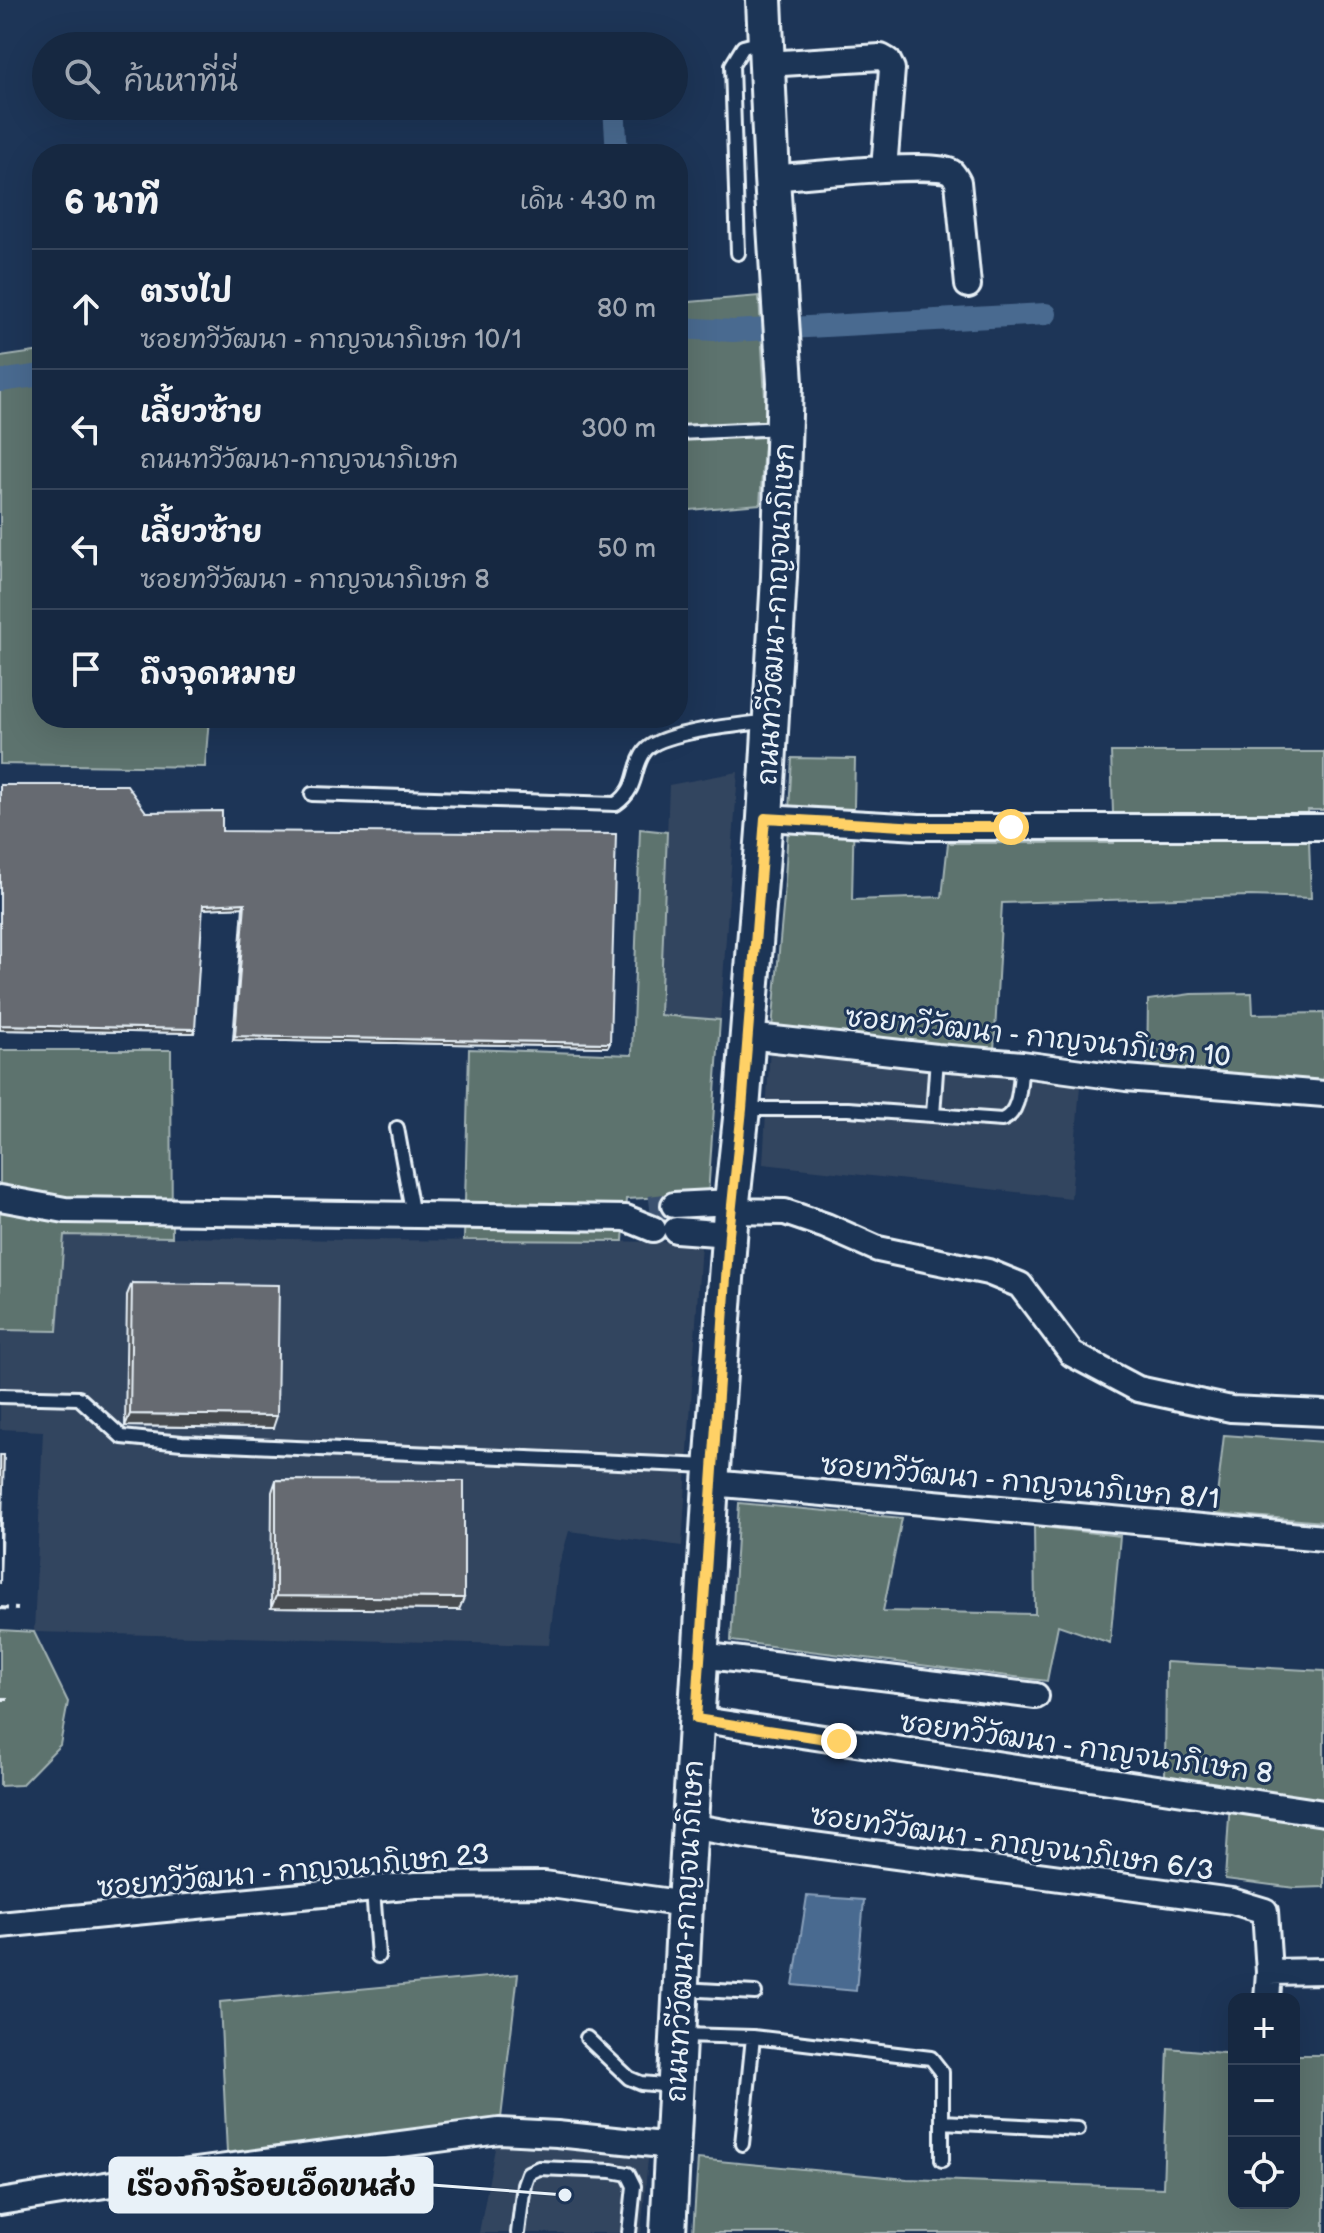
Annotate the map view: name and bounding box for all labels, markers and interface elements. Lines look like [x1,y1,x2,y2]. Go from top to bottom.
search box [32,32,688,120]
icon: search [60,54,104,98]
text: ค้นหาที่นี่ [124,64,238,100]
text: 6 นาที [64,182,159,223]
text: เดิน · 430 m [520,186,656,217]
text: ตรงไป [140,275,232,311]
icon: ahead [64,287,108,331]
text: 80 m [597,294,656,325]
text: ซอยทวีวัฒนา - กาญจนาภิเษก 10/1 [140,325,522,356]
text: เลี้ยวซ้าย [140,395,262,431]
icon: left [64,407,108,451]
text: 300 m [581,414,656,445]
street label: ถนนทวีวัฒนา-กาญจนาภิเษก [749,442,802,786]
text: ถนนทวีวัฒนา-กาญจนาภิเษก [140,445,458,476]
text: เลี้ยวซ้าย [140,515,262,551]
icon: left [64,527,108,571]
text: 50 m [597,534,656,565]
text: ซอยทวีวัฒนา - กาญจนาภิเษก 8 [140,565,490,596]
icon: arrive [64,647,108,691]
text: ถึงจุดหมาย [140,657,297,693]
route start [993,809,1029,845]
street label: ซอยทวีวัฒนา - กาญจนาภิเษก 10 [843,999,1233,1074]
street label: ซอยทวีวัฒนา - กาญจนาภิเษก 8/1 [819,1447,1221,1516]
street label: ซอยทวีวัฒนา - กาญจนาภิเษก 8 [897,1704,1275,1791]
route end [821,1723,857,1759]
street label: ถนนทวีวัฒนา-กาญจนาภิเษก [658,1759,711,2103]
street label: ซอยทวีวัฒนา - กาญจนาภิเษก 6/3 [808,1797,1216,1888]
street label: ซอยทวีวัฒนา - กาญจนาภิเษก 23 [96,1836,491,1905]
map controls [1228,1993,1300,2209]
button: + [1228,1993,1300,2065]
button: − [1228,2065,1300,2137]
button: locate [1228,2137,1300,2209]
callout: เรืองกิจร้อยเอ็ดขนส่ง [110,2158,432,2212]
text: เรืองกิจร้อยเอ็ดขนส่ง [126,2166,416,2205]

